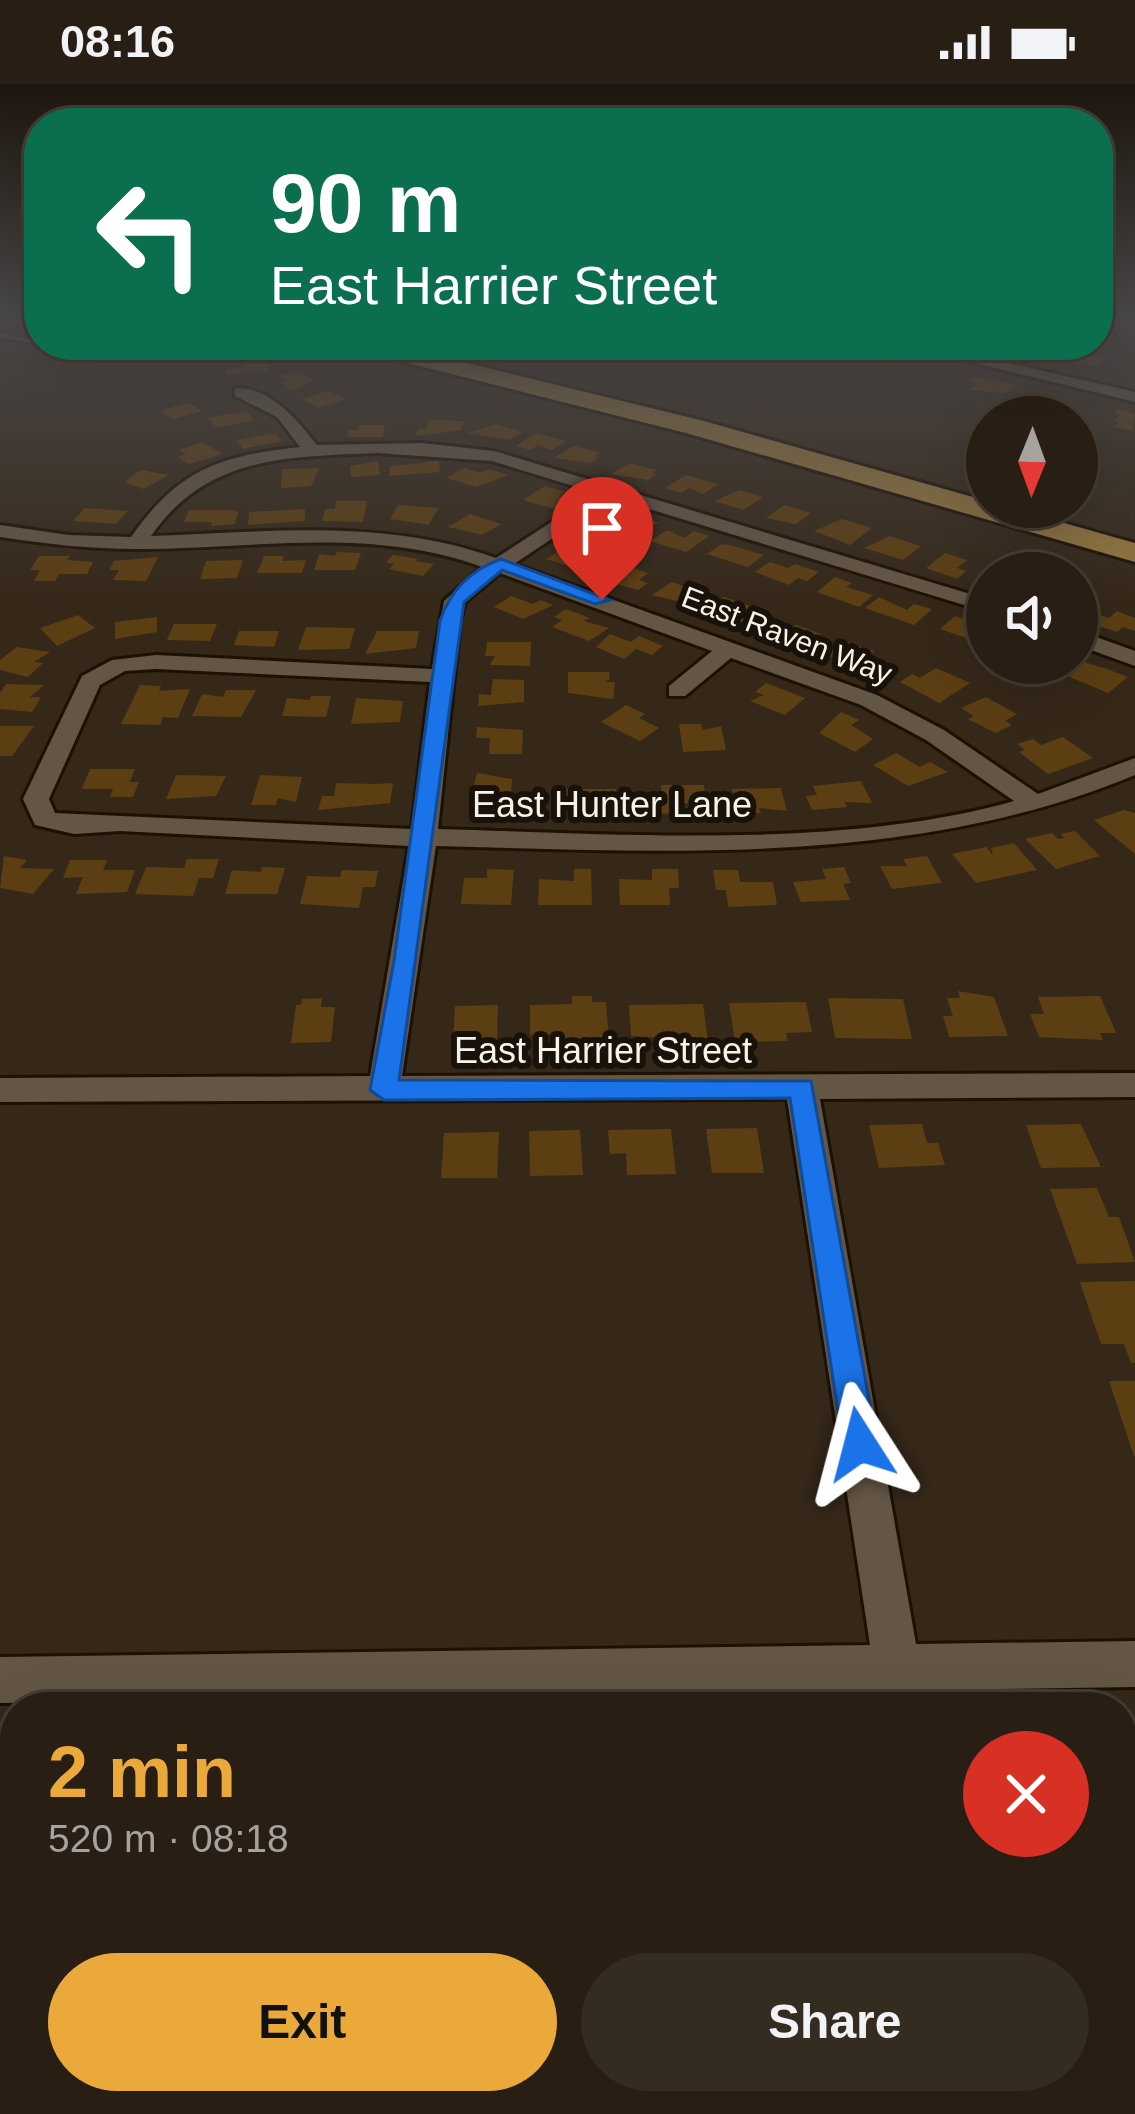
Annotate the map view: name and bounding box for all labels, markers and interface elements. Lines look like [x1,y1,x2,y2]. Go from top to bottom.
text: 08:16 [60,16,175,67]
icon: left [72,156,228,312]
text: 90 m [270,156,461,250]
text: East Harrier Street [270,255,717,315]
north arrow [966,396,1098,528]
map controls [966,396,1098,684]
pin [551,477,653,600]
icon: arrive [569,495,635,561]
button: sound [966,552,1098,684]
street label: East Raven Way [677,580,897,690]
street label: East Hunter Lane [472,784,752,825]
street label: East Harrier Street [454,1030,752,1071]
position arrow [797,1381,923,1507]
button: close [963,1731,1089,1857]
text: 2 min [48,1732,236,1812]
text: 520 m · 08:18 [48,1817,289,1860]
button: Exit [48,1953,557,2091]
button: Share [581,1953,1089,2091]

